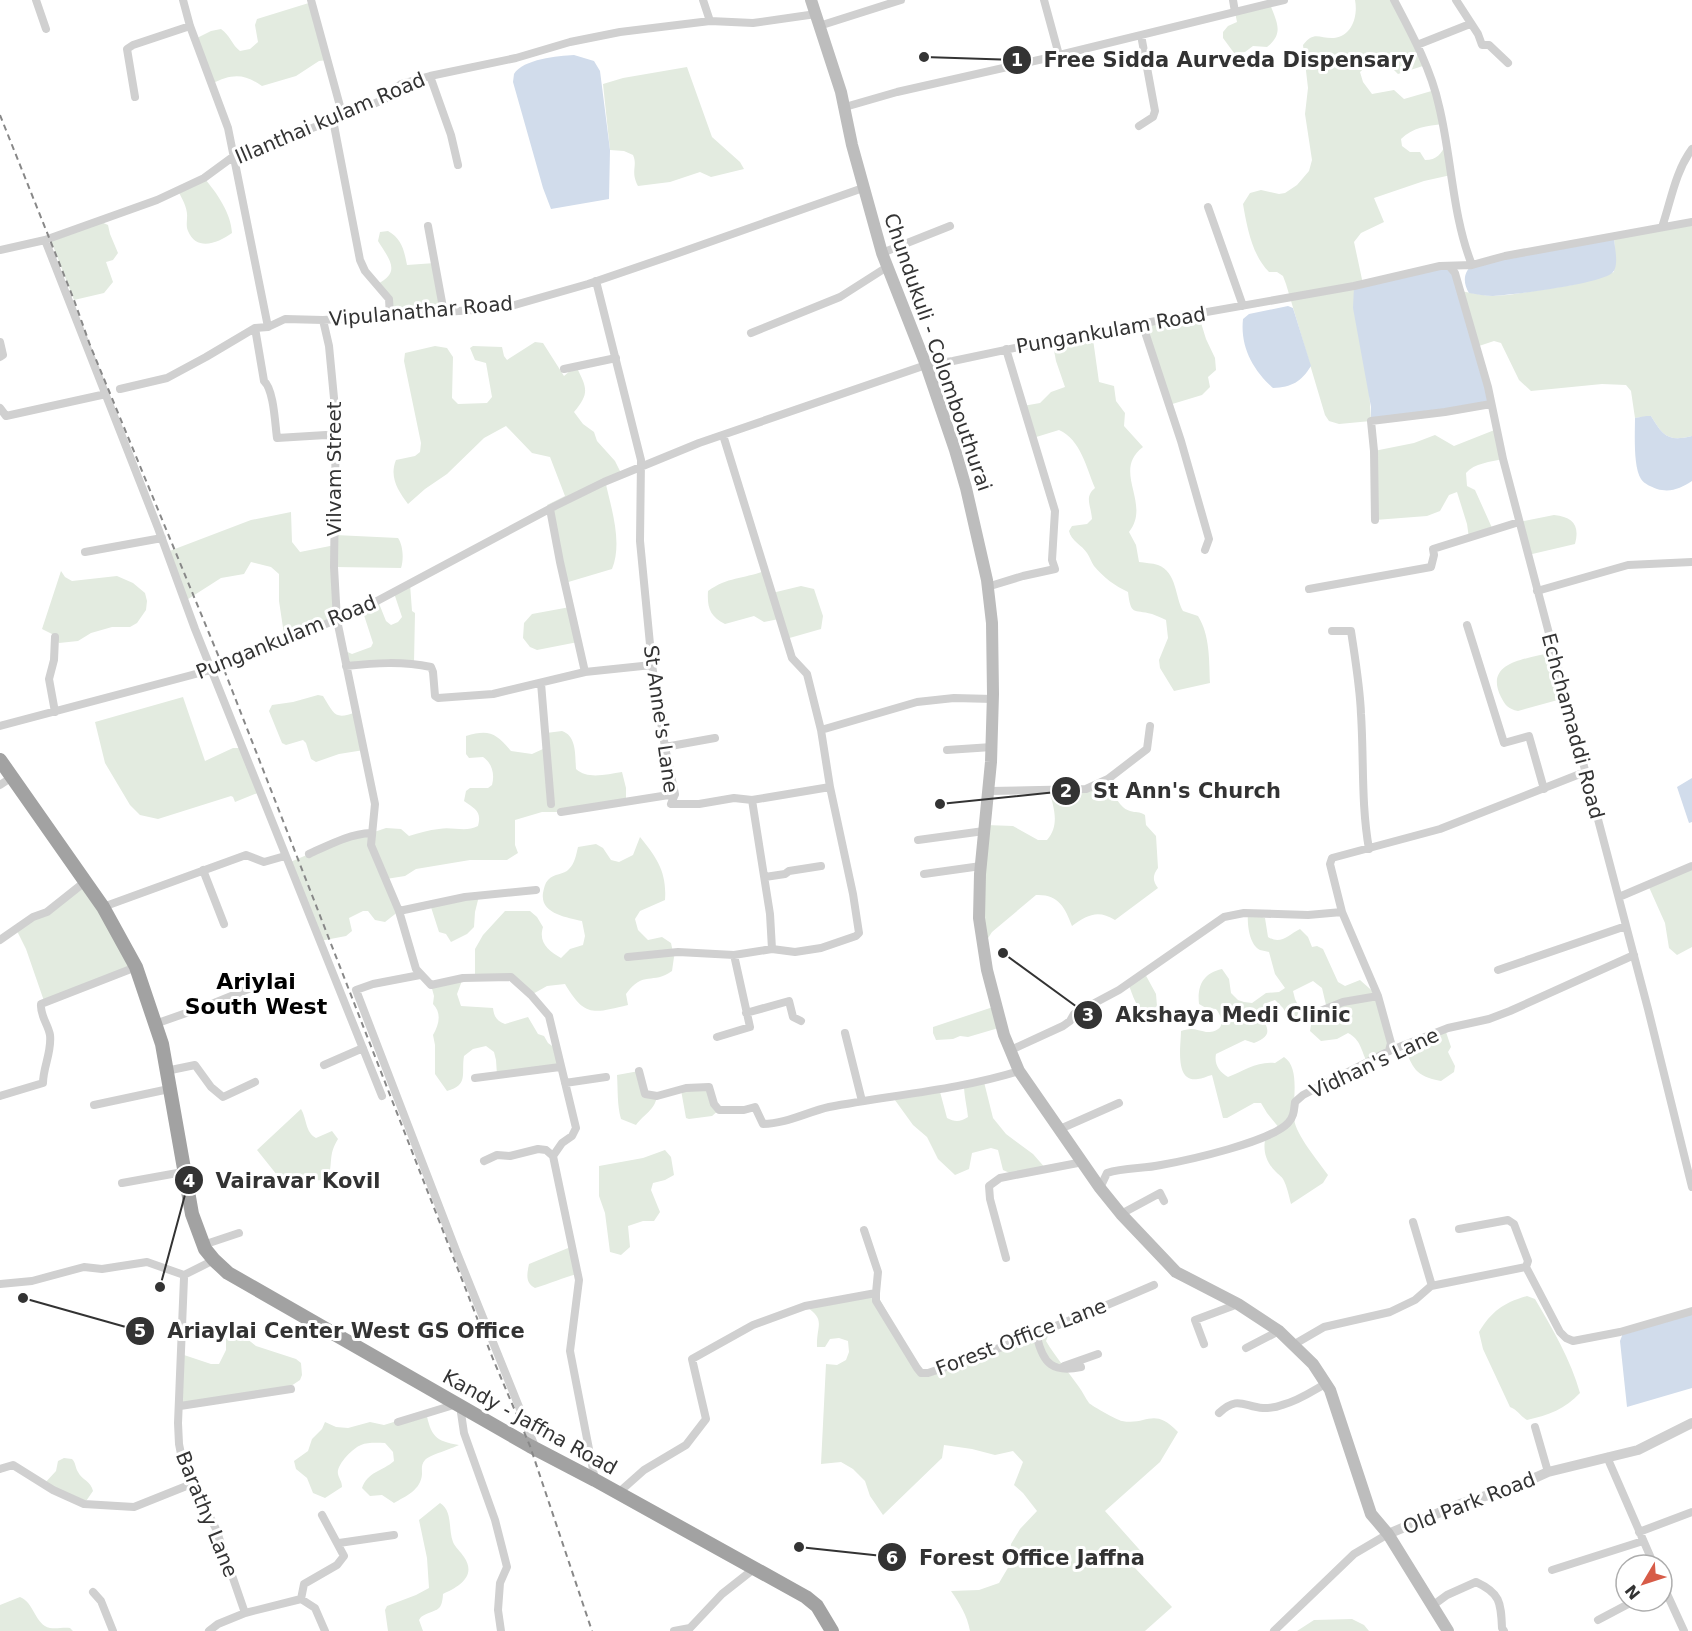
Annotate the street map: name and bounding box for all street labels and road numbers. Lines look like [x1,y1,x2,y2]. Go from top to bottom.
street label: Illanthai kulam Road [231,67,429,169]
street label: Chundukuli - Colombouthurai [879,210,997,494]
street label: Vipulanathar Road [328,291,514,331]
street label: Pungankulam Road [1014,301,1208,359]
street label: Vilvam Street [322,401,346,537]
street label: Pungankulam Road [192,590,380,684]
street label: Echchamaddi Road [1537,630,1609,822]
street label: St Anne's Lane [639,644,683,794]
street label: Vidhan's Lane [1306,1023,1442,1103]
street label: Forest Office Lane [932,1293,1110,1381]
street label: Kandy - Jaffna Road [439,1364,621,1480]
street label: Barathy Lane [171,1448,243,1580]
street label: Old Park Road [1399,1467,1539,1539]

